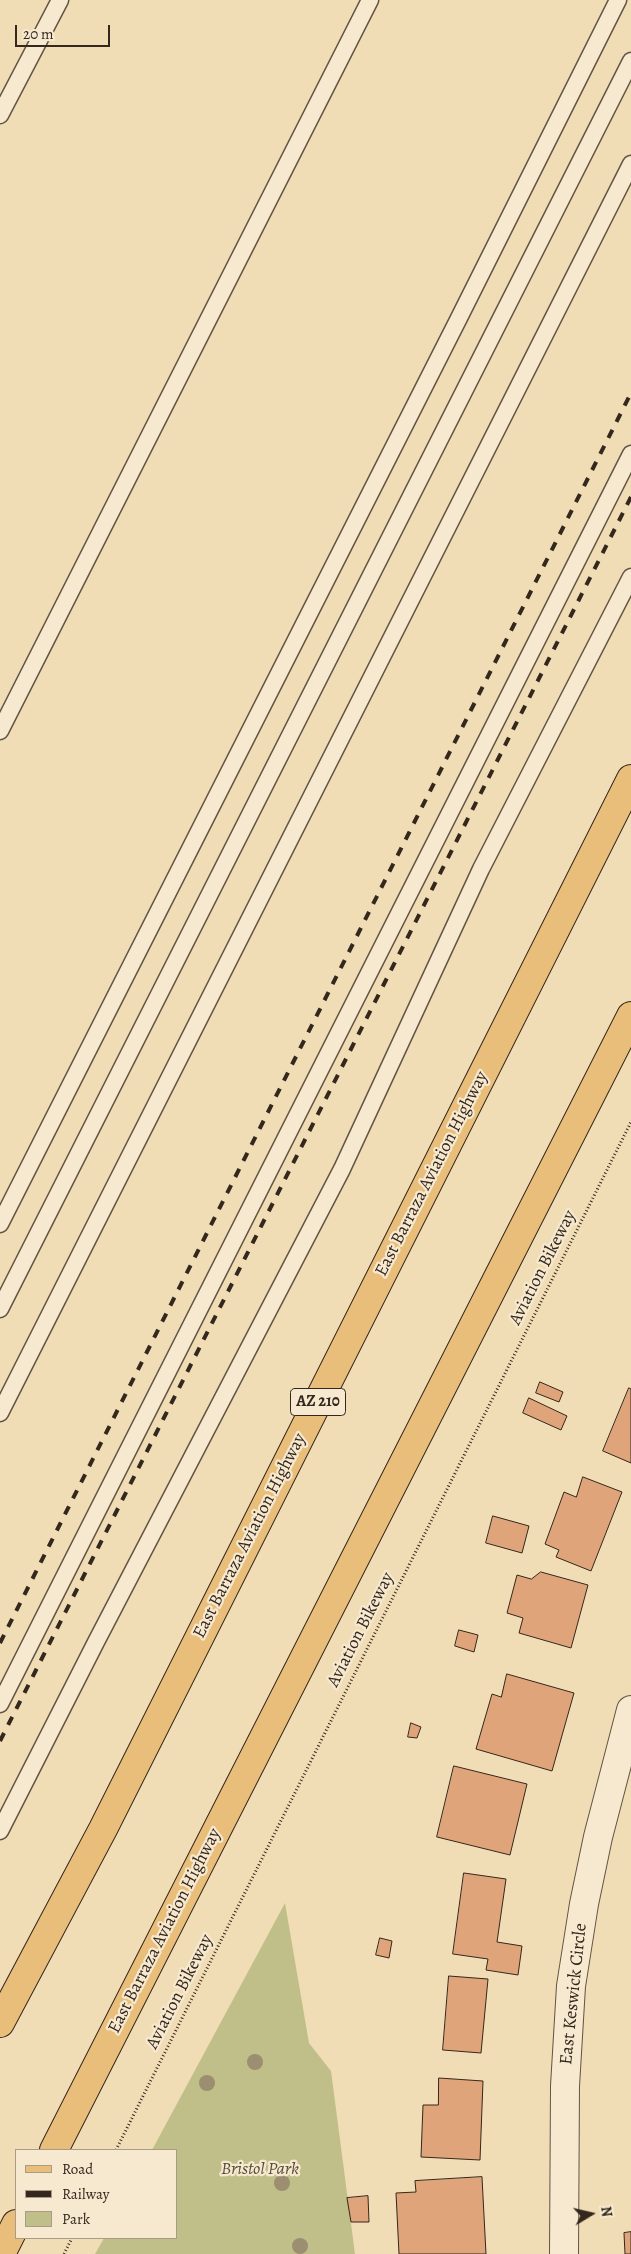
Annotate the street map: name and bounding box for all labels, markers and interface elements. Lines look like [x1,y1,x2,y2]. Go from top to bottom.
scale bar [18,15,112,47]
text: 20 m [23,24,54,44]
street label: East Barraza Aviation Highway [371,1068,493,1280]
street label: Aviation Bikeway [505,1207,581,1329]
road number: AZ 210 [290,1388,346,1415]
street label: East Barraza Aviation Highway [189,1430,311,1642]
street label: Aviation Bikeway [323,1569,399,1691]
street label: East Barraza Aviation Highway [104,1825,226,2037]
street label: East Keswick Circle [556,1922,592,2066]
street label: Aviation Bikeway [142,1931,218,2053]
legend [15,2149,178,2239]
text: Road [62,2159,93,2179]
park label: Bristol Park [221,2159,299,2181]
text: Railway [62,2184,109,2204]
north arrow [566,2189,616,2239]
text: N [596,2205,616,2218]
text: Park [62,2209,90,2229]

